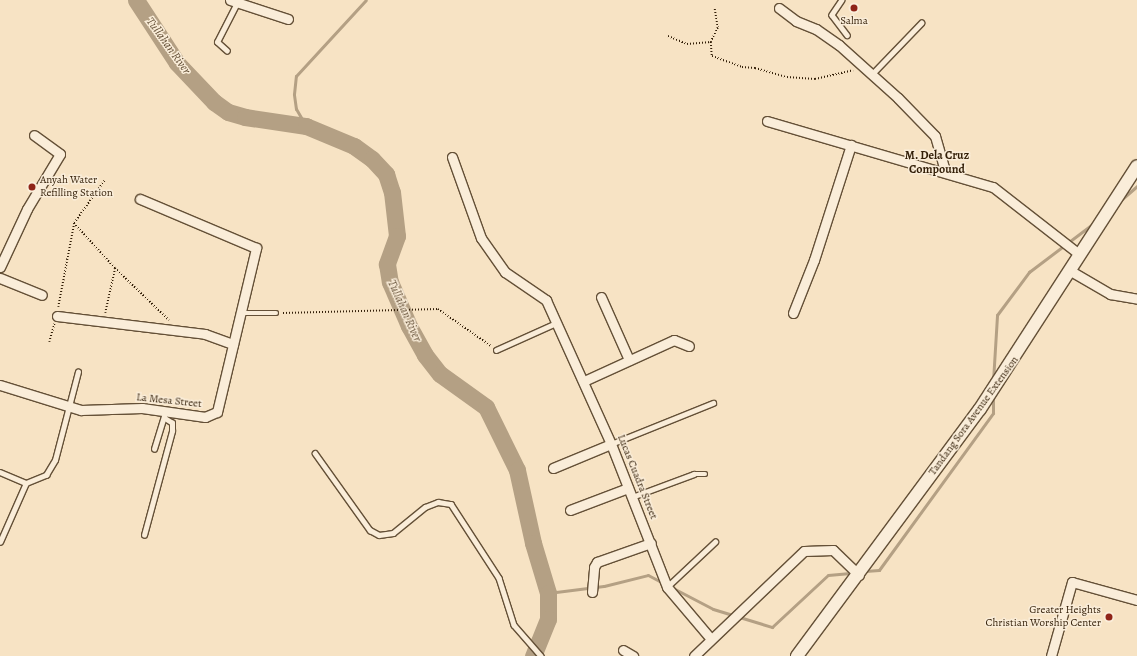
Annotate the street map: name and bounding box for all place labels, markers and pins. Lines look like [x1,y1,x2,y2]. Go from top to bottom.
marker: Salma [849,3,859,13]
place label: Salma [840,14,868,28]
place label: Anyah Water Refilling Station [40,174,113,200]
marker: Anyah Water Refilling Station [27,182,37,192]
place label: Greater Heights Christian Worship Center [986,604,1101,630]
marker: Greater Heights Christian Worship Center [1104,612,1114,622]

